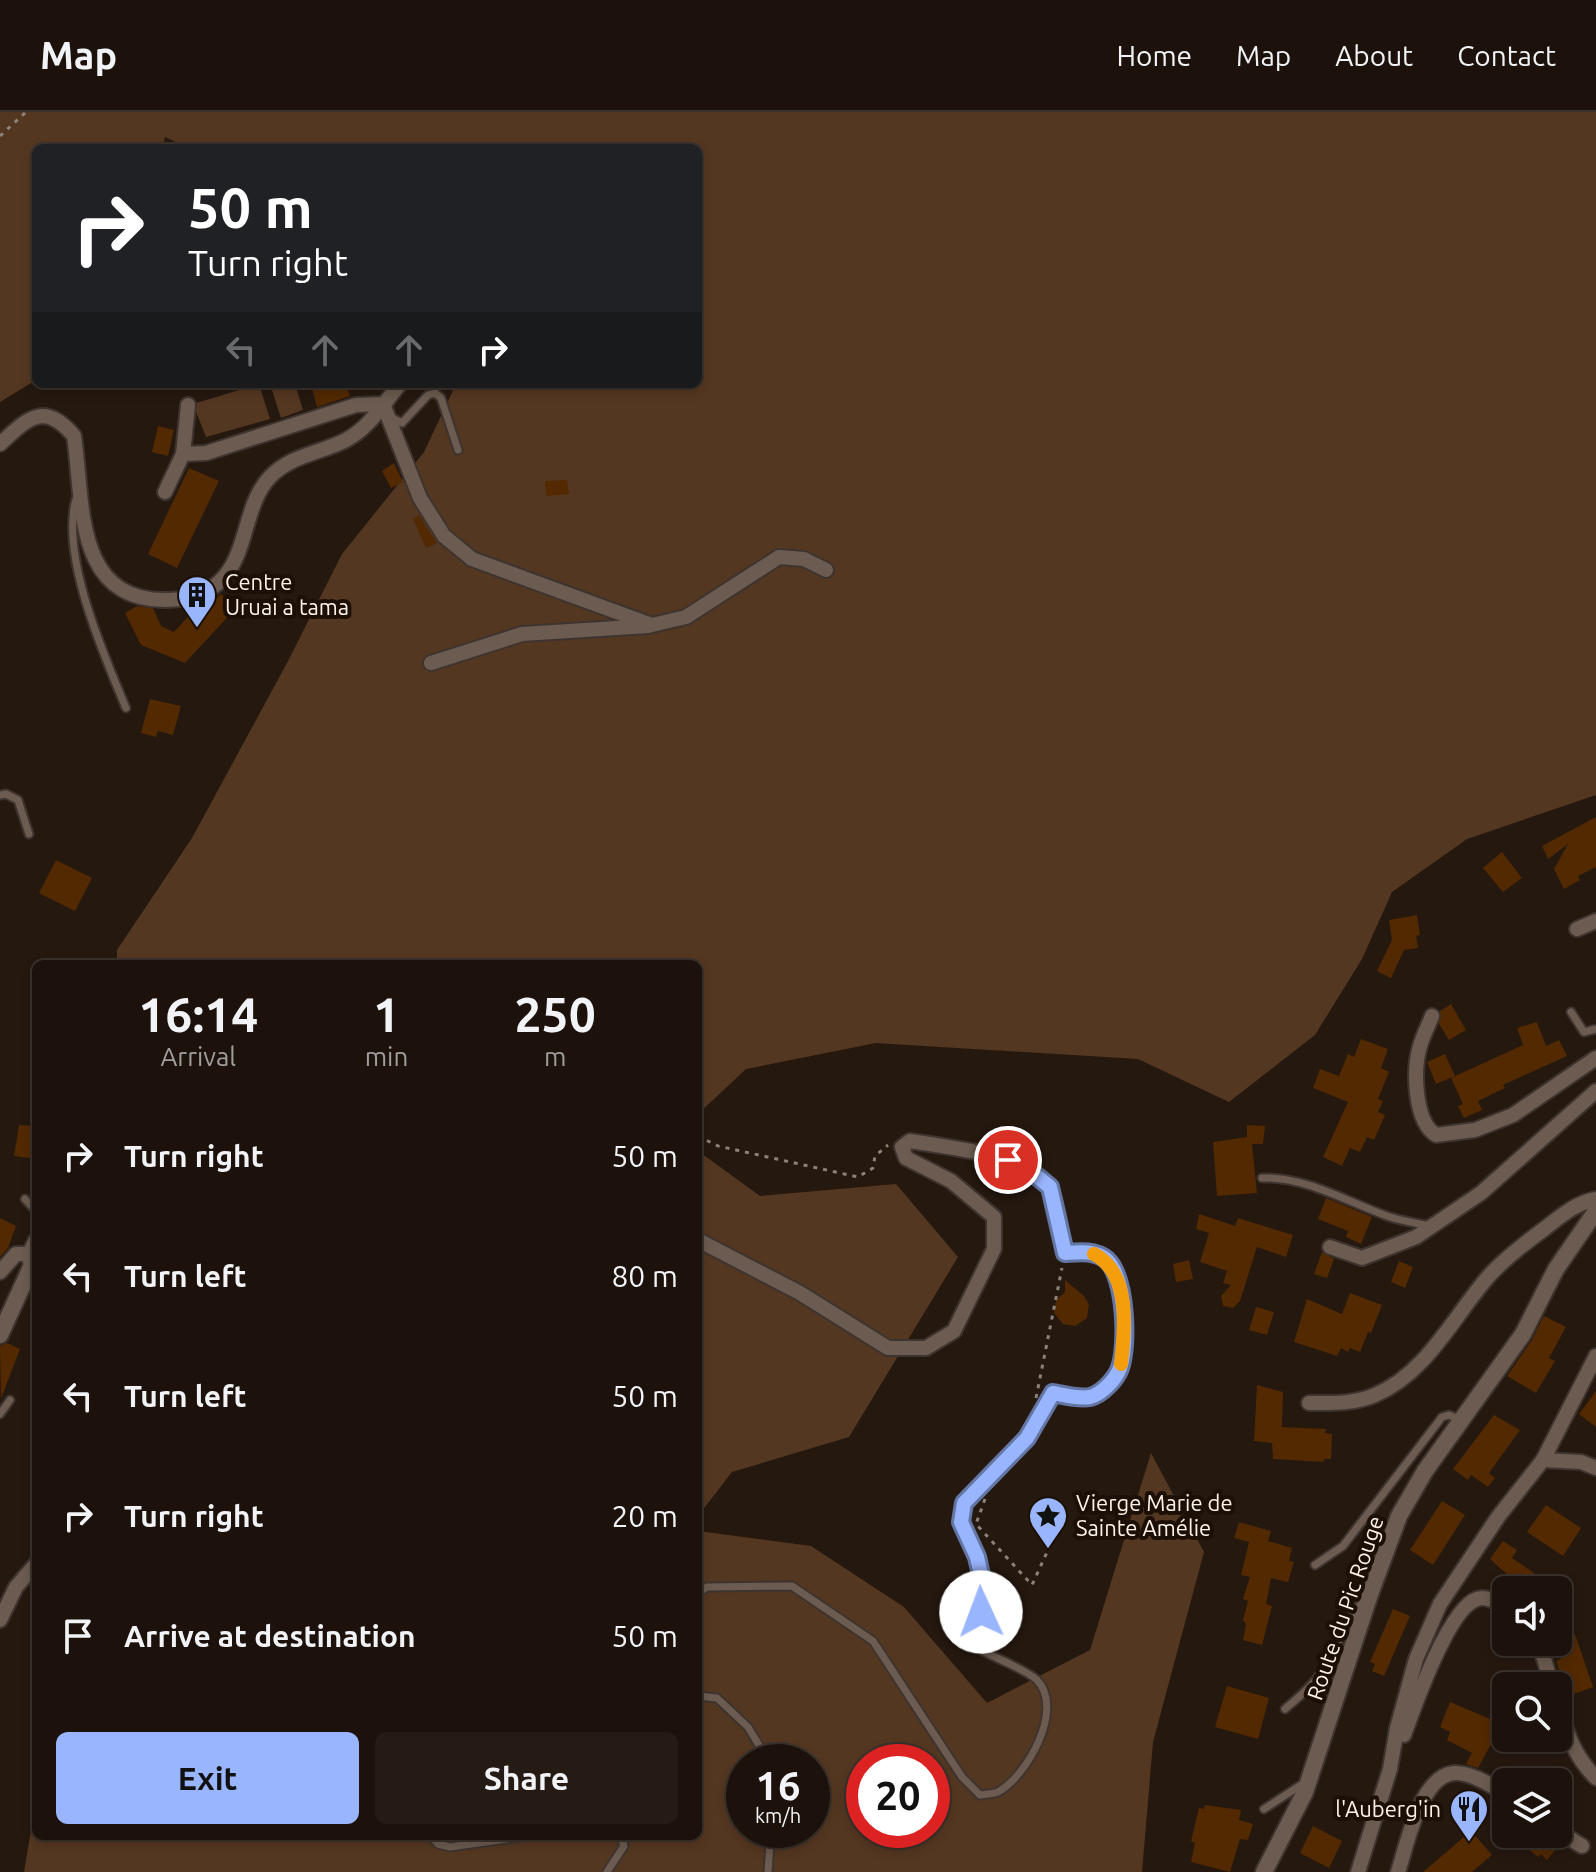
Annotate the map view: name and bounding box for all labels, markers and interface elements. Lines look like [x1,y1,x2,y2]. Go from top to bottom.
text: Map [40,34,117,76]
text: Home [1117,40,1192,71]
text: Map [1236,40,1291,71]
text: About [1335,40,1413,71]
text: Contact [1457,40,1556,71]
icon: right [56,176,160,280]
text: 50 m [188,176,313,239]
text: Turn right [188,242,348,283]
icon: left [219,328,263,372]
icon: ahead [303,328,347,372]
icon: ahead [387,328,431,372]
icon: right [471,328,515,372]
place label: Centre Uruai a tama [225,569,349,619]
building icon: Centre Uruai a tama [176,574,218,629]
text: 16:14 [138,987,258,1041]
text: 1 [373,987,400,1041]
text: 250 [515,987,596,1041]
text: Arrival [160,1042,236,1071]
text: min [365,1042,408,1071]
text: m [544,1042,566,1071]
pin [974,1126,1042,1194]
icon: right [56,1134,100,1178]
icon: arrive [986,1138,1030,1182]
text: Turn right [124,1139,264,1173]
text: 50 m [611,1139,678,1173]
icon: left [56,1254,100,1298]
text: Turn left [124,1259,246,1293]
text: 80 m [611,1259,678,1293]
icon: left [56,1374,100,1418]
text: Turn left [124,1379,246,1413]
text: 50 m [611,1379,678,1413]
place label: Vierge Marie de Sainte Amélie [1076,1490,1233,1540]
icon: right [56,1494,100,1538]
place icon: Vierge Marie de Sainte Amélie [1027,1495,1069,1550]
text: Turn right [124,1499,264,1533]
text: 20 m [611,1499,678,1533]
street label: Route du Pic Rouge [1301,1513,1388,1703]
position arrow [939,1570,1023,1654]
map controls [1492,1576,1572,1848]
button: sound [1492,1576,1572,1656]
icon: arrive [56,1614,100,1658]
text: Arrive at destination [124,1619,416,1653]
text: 50 m [611,1619,678,1653]
button: search [1492,1672,1572,1752]
button: Exit [56,1732,359,1824]
button: Share [375,1732,678,1824]
speed limit sign: 20 [846,1744,950,1848]
text: 16 [755,1763,801,1808]
button: layers [1492,1768,1572,1848]
restaurant icon: l'Auberg'in [1448,1788,1490,1843]
place label: l'Auberg'in [1335,1796,1441,1821]
text: km/h [755,1804,801,1827]

